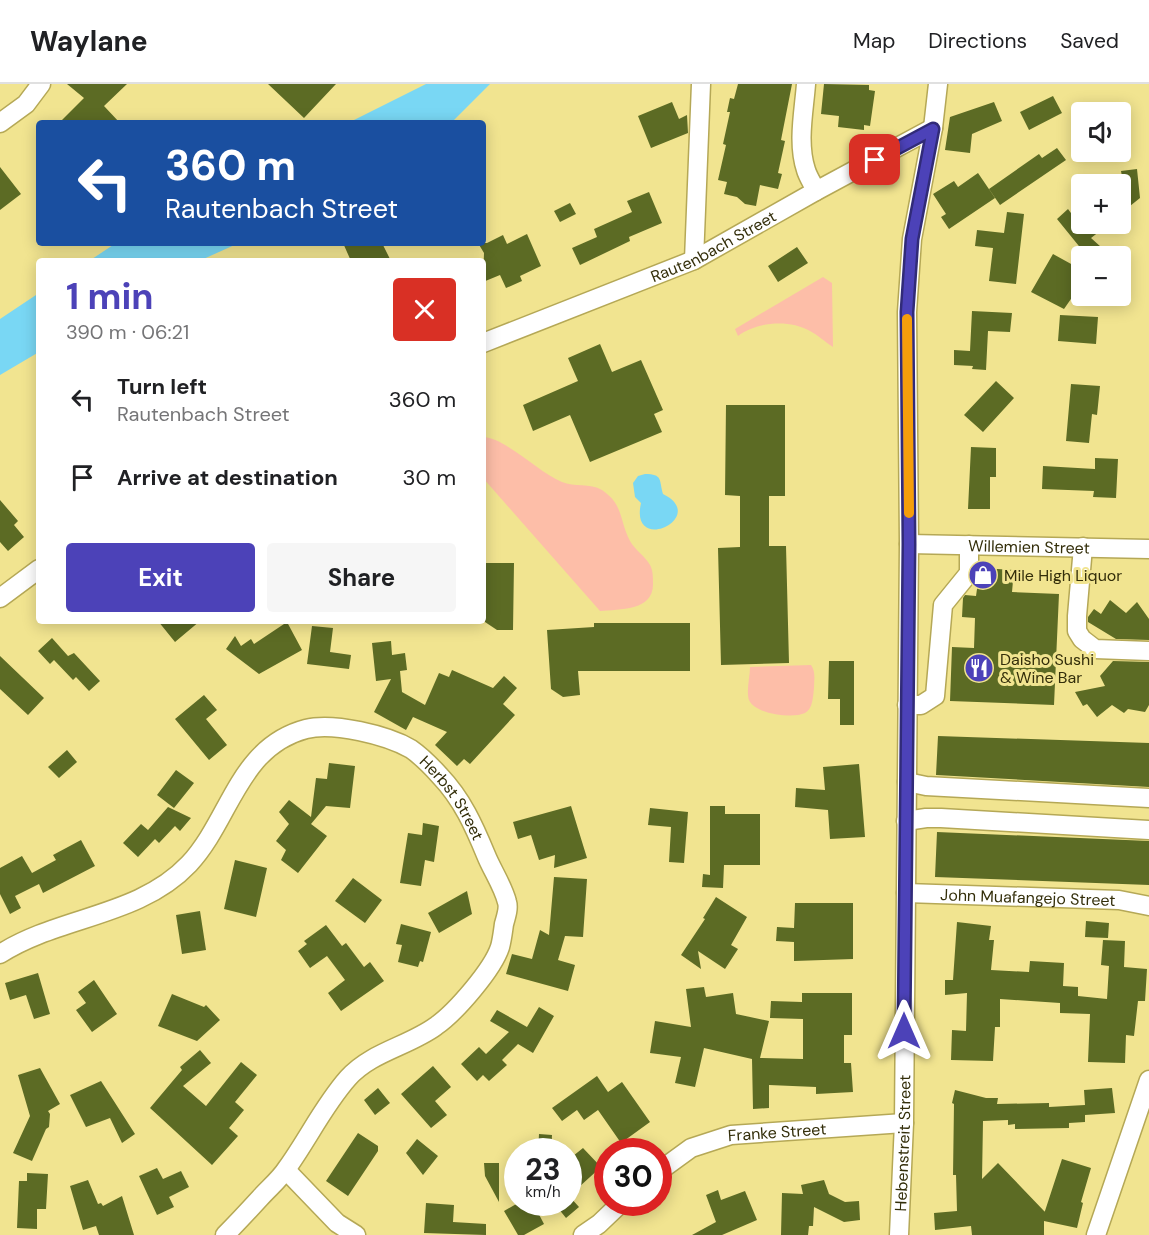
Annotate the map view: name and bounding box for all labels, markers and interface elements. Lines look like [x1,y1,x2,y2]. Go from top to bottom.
text: Waylane [30,23,148,60]
text: Map [853,27,895,55]
text: Directions [928,27,1027,55]
text: Saved [1060,27,1119,55]
map controls [1071,102,1131,306]
button: sound [1071,102,1131,162]
pin [849,134,900,185]
text: 360 m [165,138,296,193]
icon: arrive [858,143,891,176]
icon: left [66,144,144,222]
button: + [1071,174,1131,234]
text: Rautenbach Street [165,191,398,226]
street label: Rautenbach Street [648,206,780,287]
button: − [1071,246,1131,306]
text: 1 min [66,273,154,320]
button: close [393,278,456,341]
text: 390 m · 06:21 [66,319,189,345]
text: Turn left [117,372,207,401]
icon: left [66,383,99,416]
text: 360 m [389,385,456,414]
text: Rautenbach Street [117,401,290,427]
icon: arrive [66,461,99,494]
text: Arrive at destination [117,463,338,492]
text: 30 m [402,463,456,492]
street label: Willemien Street [968,535,1090,559]
button: Exit [66,543,255,612]
button: Share [267,543,456,612]
shop icon: Mile High Liquor [967,559,999,591]
place label: Mile High Liquor [1004,565,1122,586]
place label: Daisho Sushi & Wine Bar [1000,649,1094,688]
restaurant icon: Daisho Sushi & Wine Bar [963,652,995,684]
street label: Herbst Street [415,751,488,844]
street label: John Muafangejo Street [940,884,1116,911]
position arrow [872,999,936,1063]
street label: Hebenstreit Street [890,1075,915,1212]
street label: Franke Street [727,1118,827,1146]
speed limit sign: 30 [594,1138,672,1216]
text: 23 [525,1150,561,1189]
text: km/h [525,1182,561,1202]

